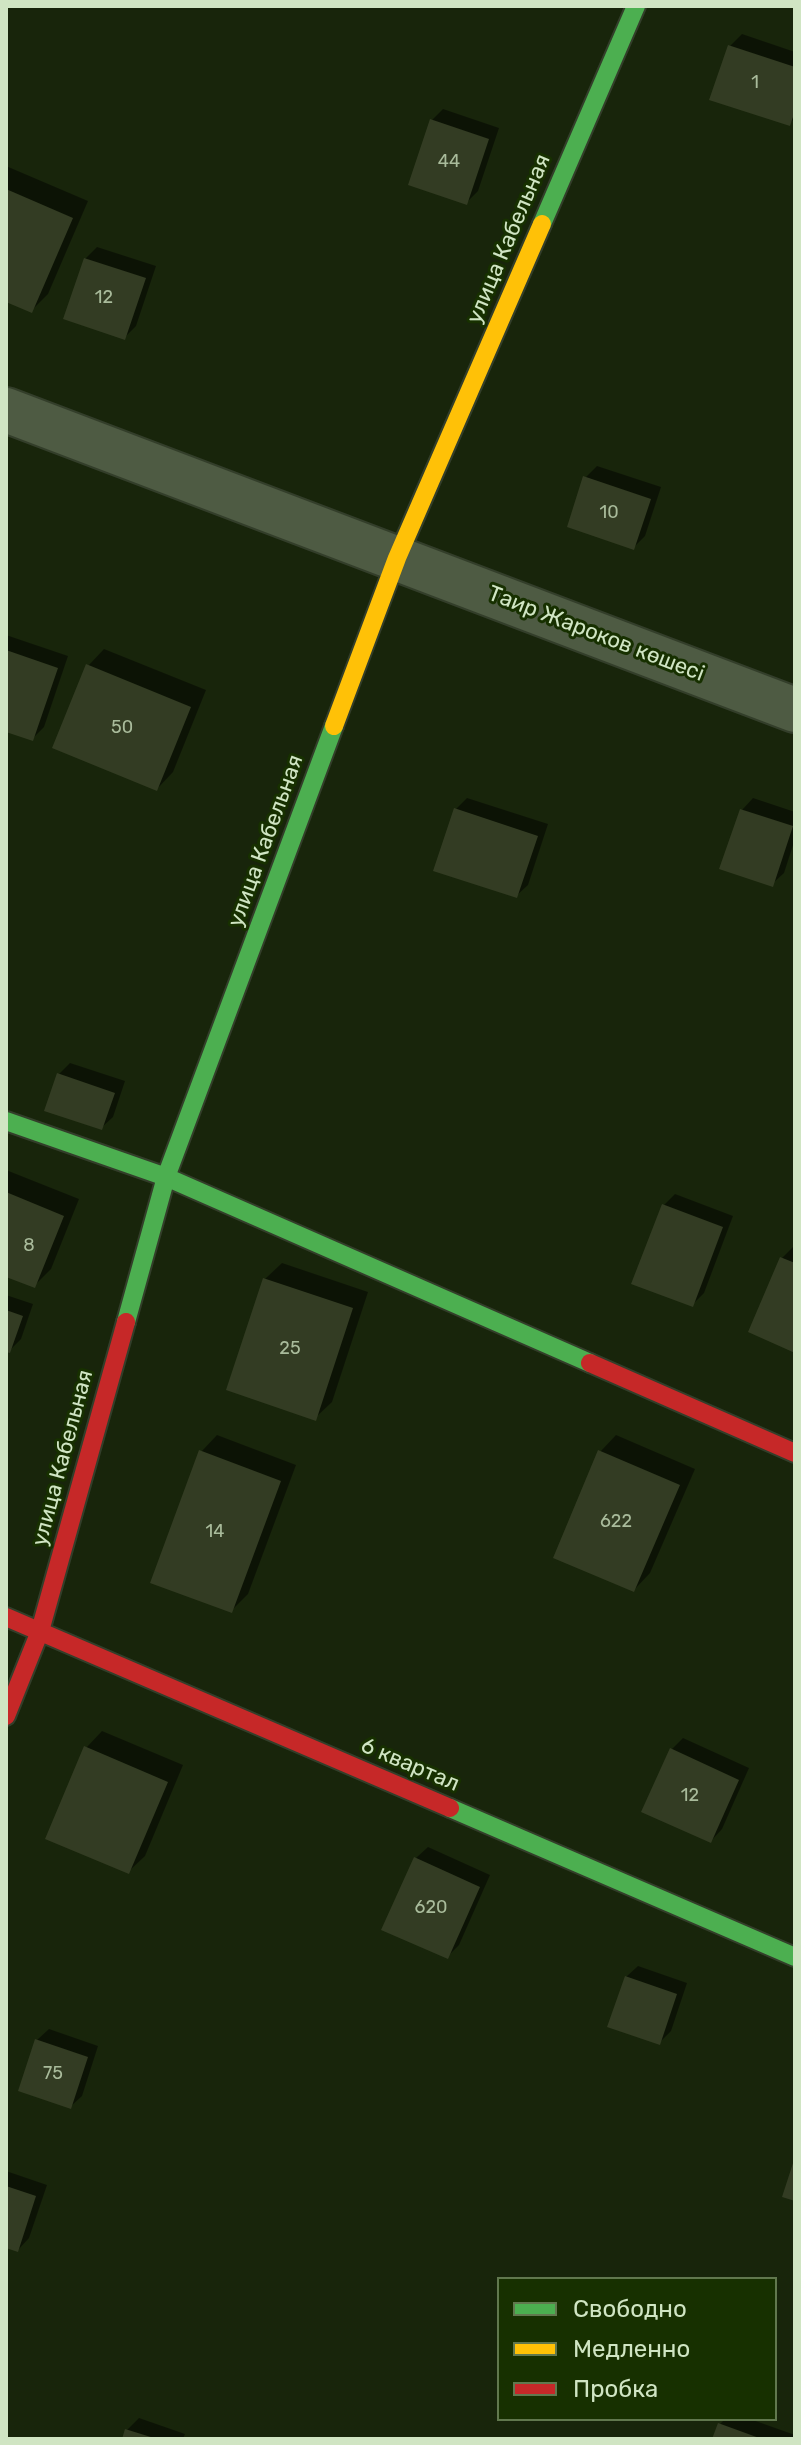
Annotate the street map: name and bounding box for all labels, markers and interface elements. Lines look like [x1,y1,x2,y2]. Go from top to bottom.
house number: 1 [751,72,759,94]
street label: улица Кабельная [461,150,557,328]
house number: 44 [438,151,460,173]
house number: 12 [95,287,113,309]
house number: 10 [599,502,619,524]
street label: Таир Жароков көшесі [484,581,708,687]
house number: 50 [111,717,133,739]
street label: улица Кабельная [223,751,309,931]
house number: 8 [23,1235,35,1257]
house number: 25 [279,1338,301,1360]
street label: улица Кабельная [27,1367,99,1549]
house number: 622 [600,1511,632,1533]
house number: 14 [206,1521,224,1543]
street label: 6 квартал [357,1732,463,1798]
house number: 12 [681,1785,699,1807]
house number: 620 [415,1897,447,1919]
house number: 75 [43,2063,63,2085]
legend [497,2277,777,2421]
text: Свободно [573,2295,687,2323]
text: Медленно [573,2335,690,2363]
text: Пробка [573,2375,658,2403]

